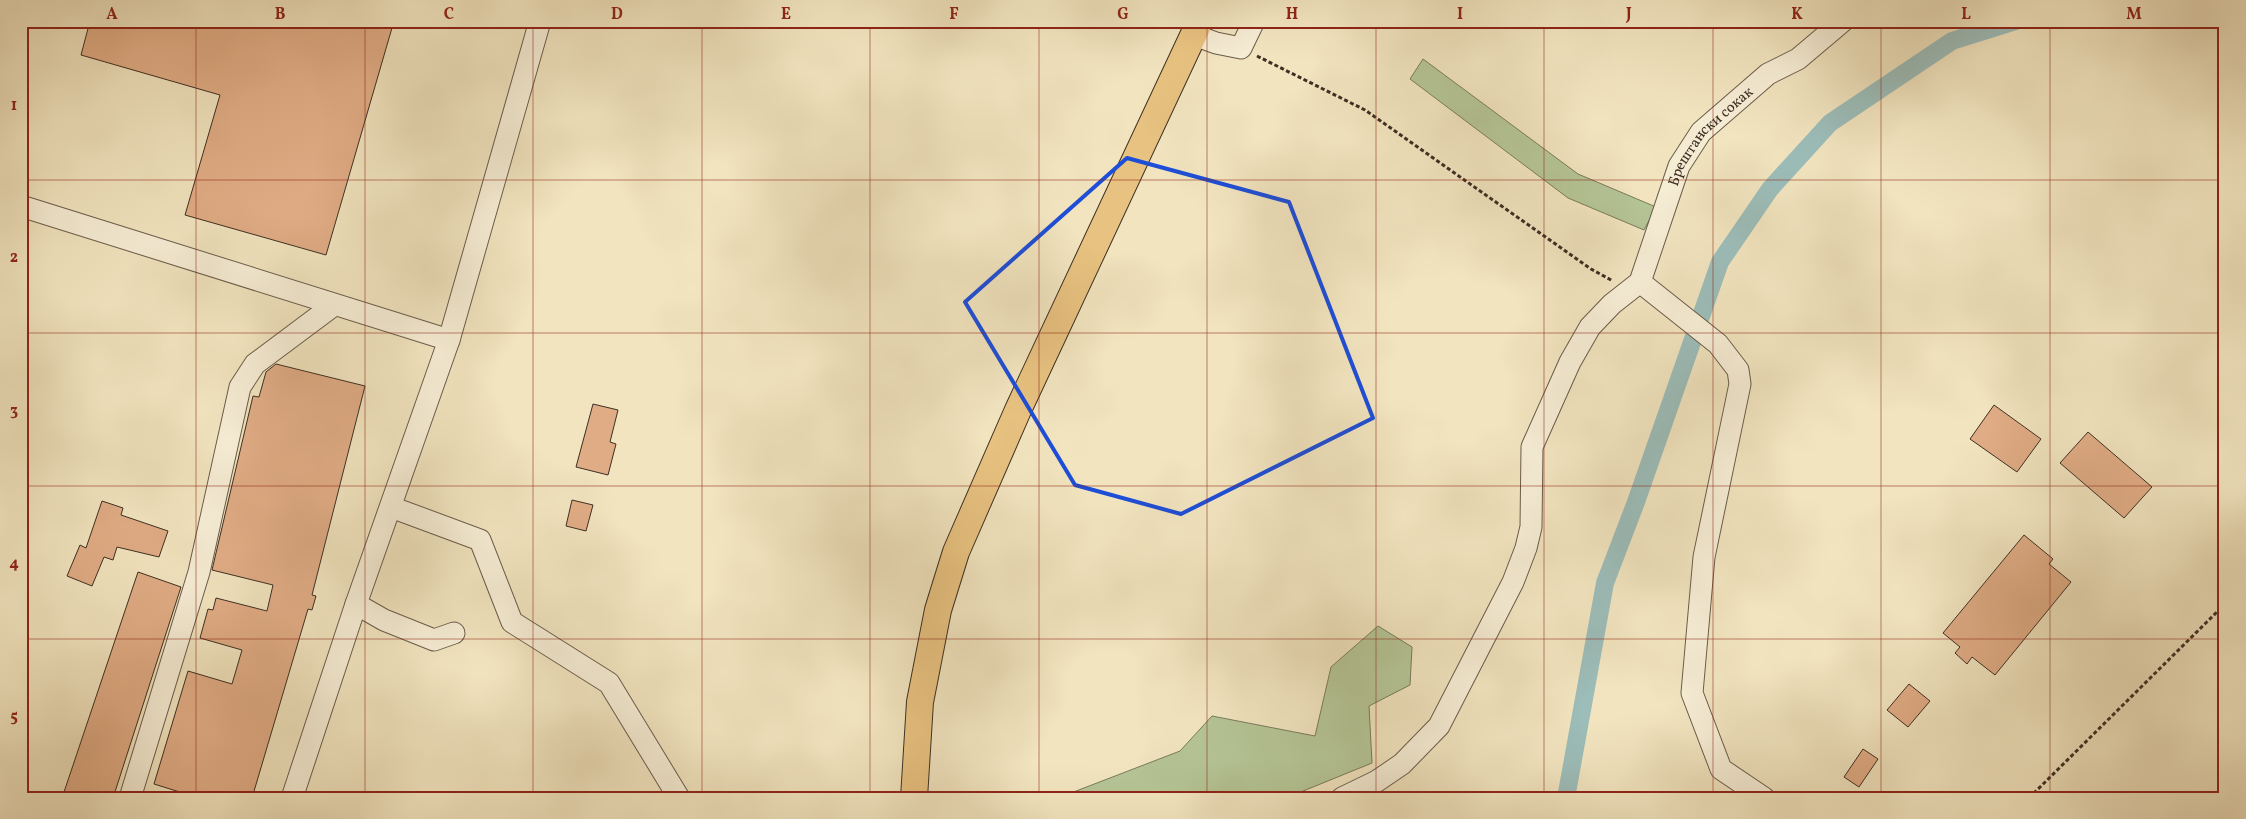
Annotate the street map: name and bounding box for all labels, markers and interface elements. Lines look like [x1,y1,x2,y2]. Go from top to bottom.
text: A [106,4,118,26]
text: B [275,4,286,26]
text: C [444,4,454,26]
text: D [611,4,623,26]
text: E [781,4,791,26]
text: F [949,4,959,26]
text: G [1117,4,1129,26]
text: H [1286,4,1298,26]
text: I [1457,4,1463,26]
text: J [1625,4,1632,26]
text: K [1791,4,1803,26]
text: L [1961,4,1971,26]
text: M [2126,4,2142,26]
street label: Брештански сокак [1664,82,1758,189]
text: 1 [11,95,17,117]
text: 2 [10,247,18,269]
text: 3 [10,400,18,422]
text: 4 [9,553,19,575]
text: 5 [10,706,18,728]

